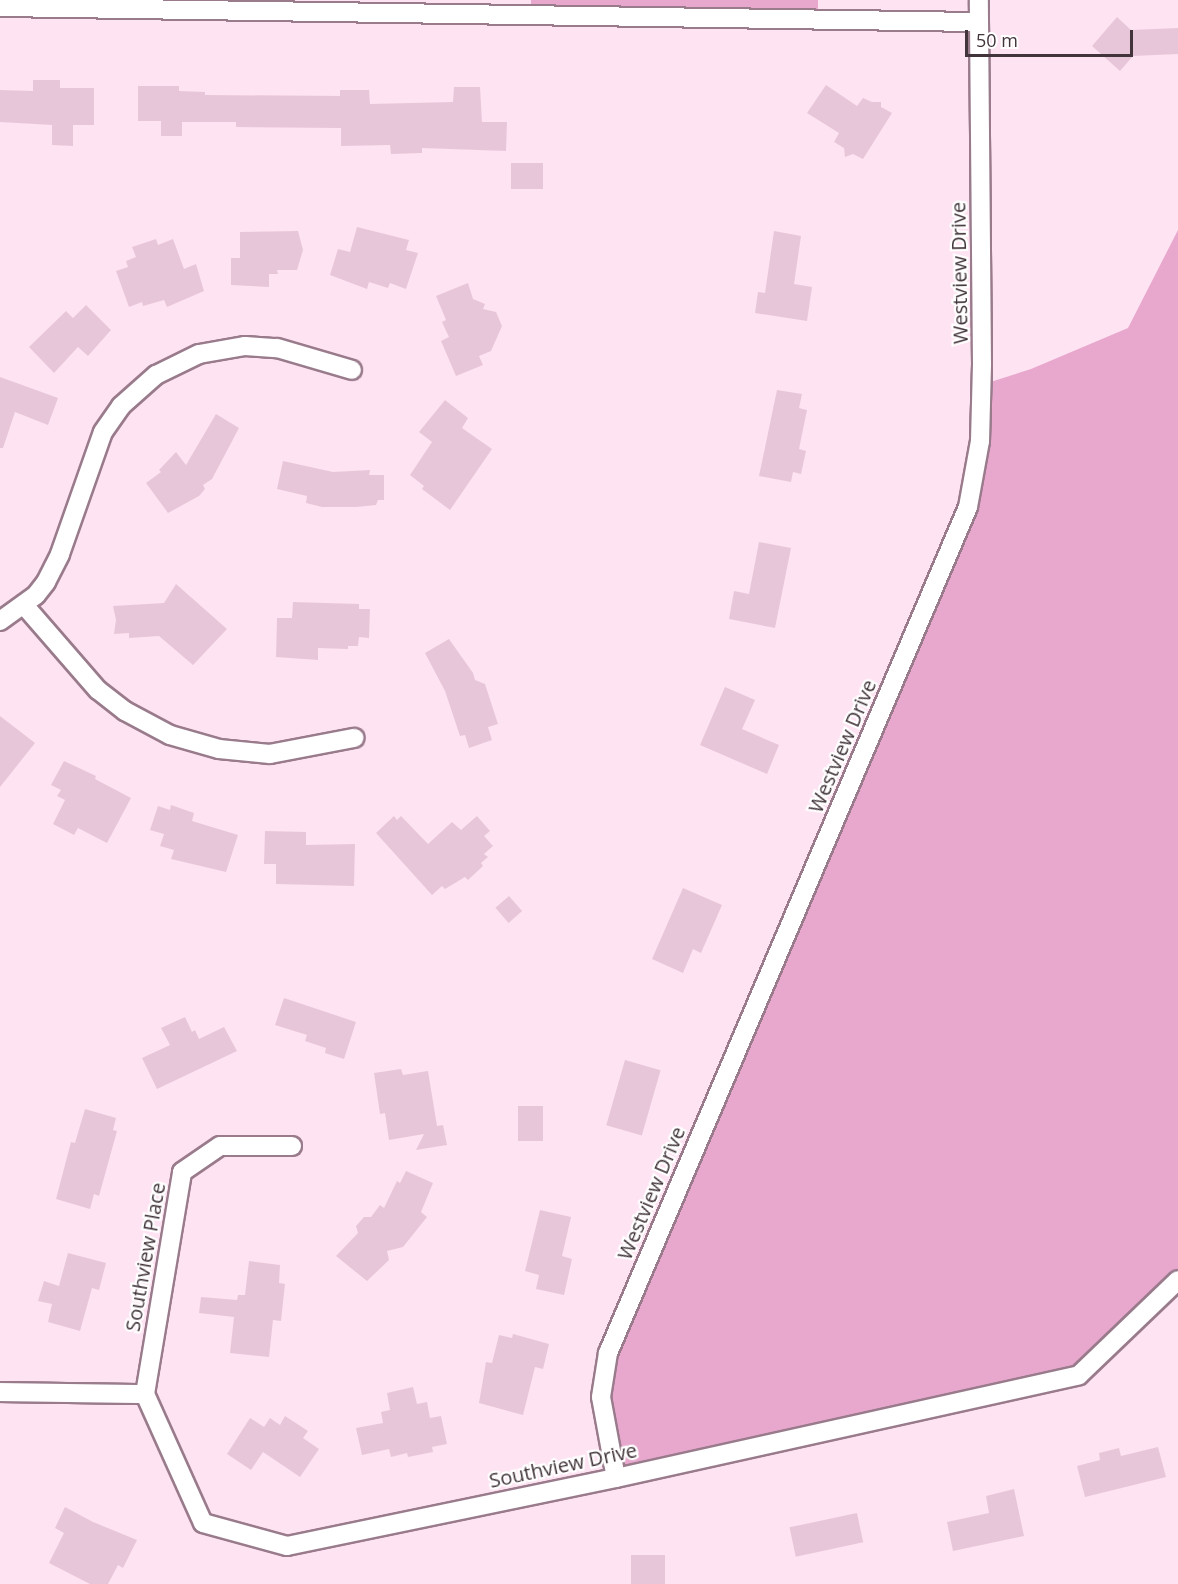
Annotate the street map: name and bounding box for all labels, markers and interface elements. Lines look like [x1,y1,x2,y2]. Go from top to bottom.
scale bar [968,18,1136,56]
text: 50 m [976,28,1018,52]
street label: Westview Drive [946,202,972,344]
street label: Westview Drive [803,676,881,816]
street label: Westview Drive [612,1123,690,1263]
street label: Southview Place [120,1181,170,1333]
street label: Southview Drive [487,1438,639,1492]

